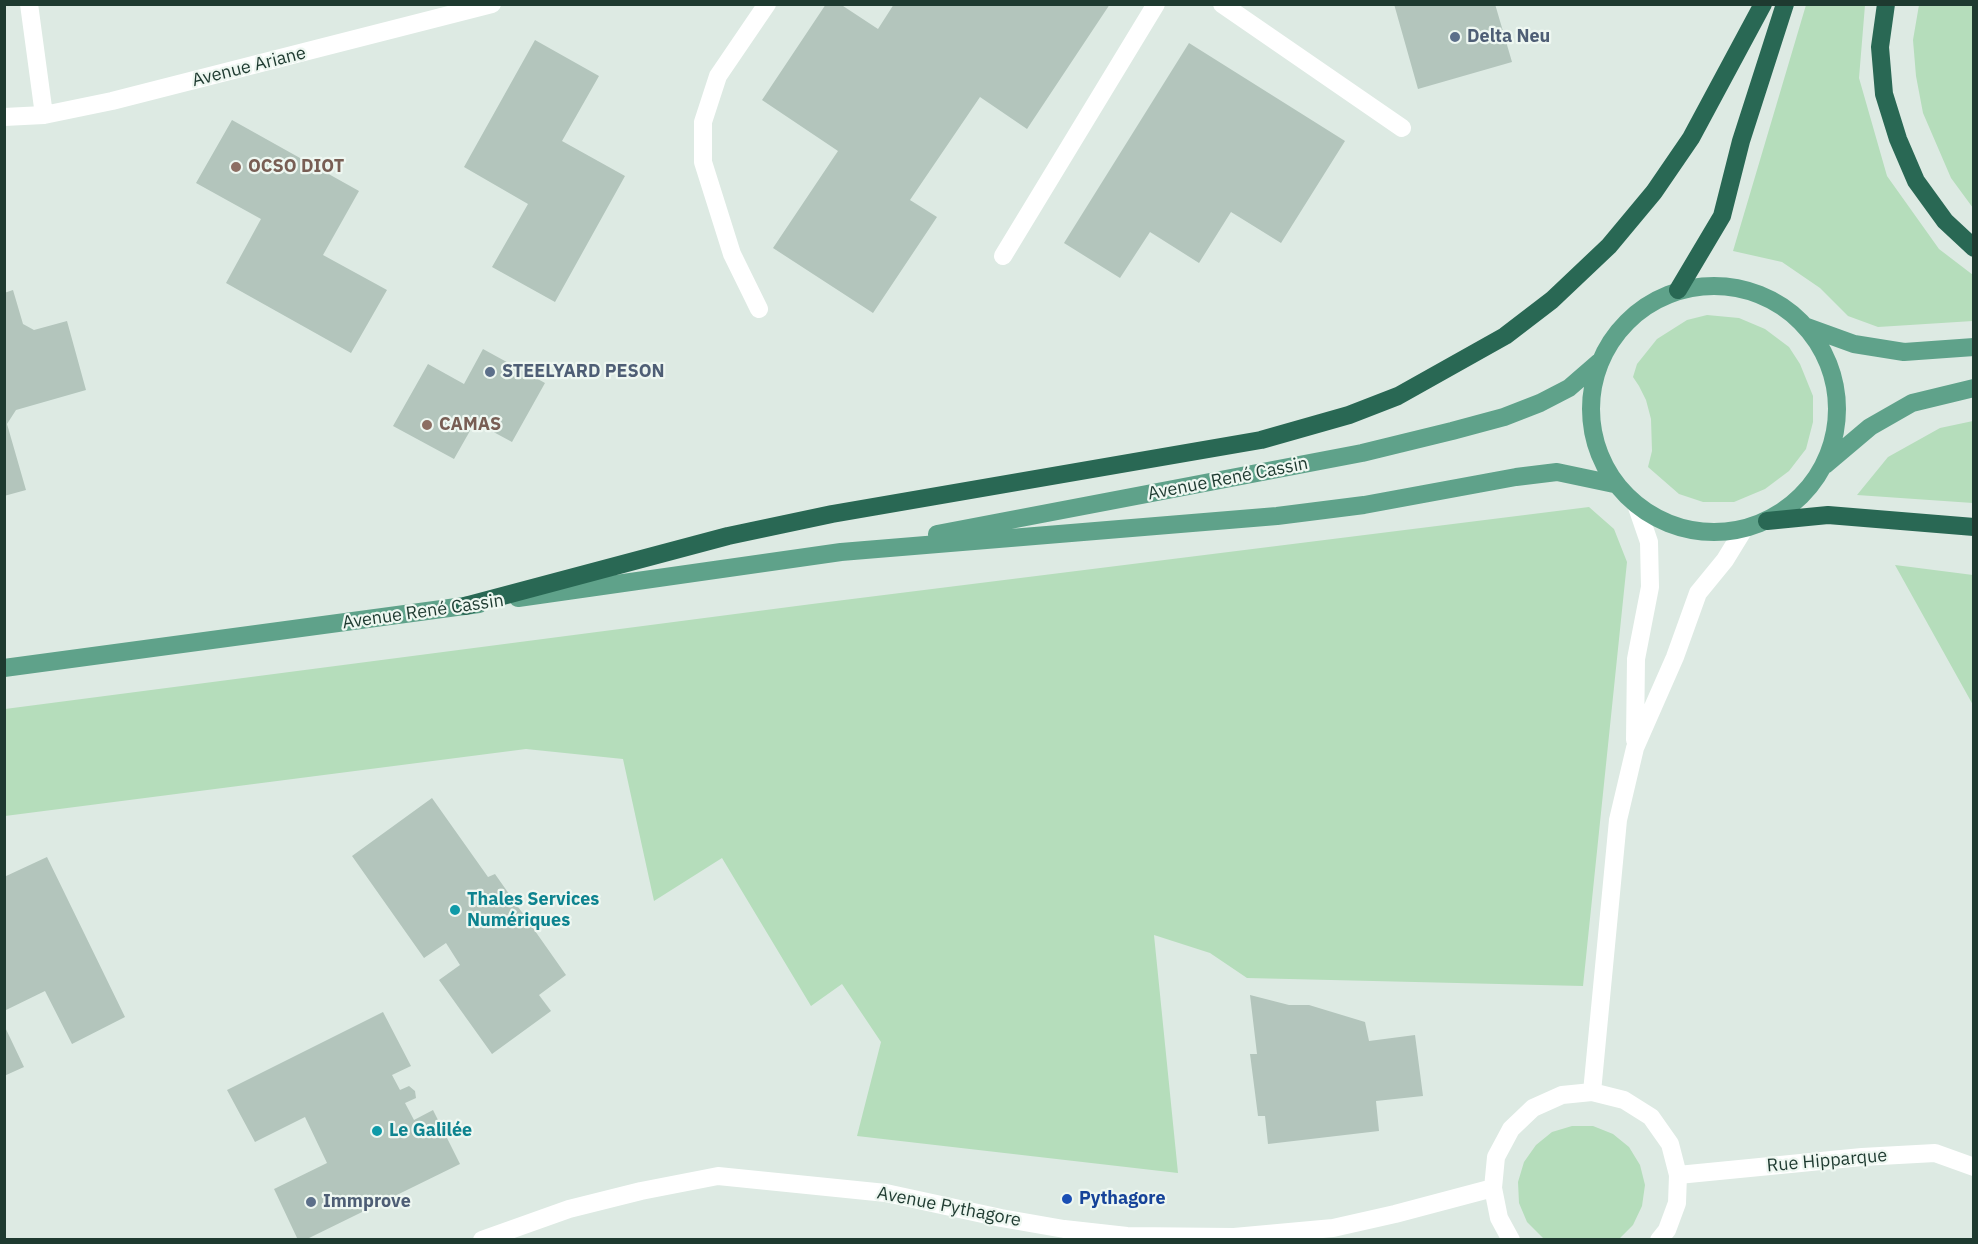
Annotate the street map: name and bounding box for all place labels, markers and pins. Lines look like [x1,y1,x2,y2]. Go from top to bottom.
place label: Delta Neu [1467,26,1550,48]
marker: Delta Neu [1448,30,1462,44]
place label: OCSO DIOT [248,156,344,178]
marker: OCSO DIOT [229,160,243,174]
place label: STEELYARD PESON [502,361,665,383]
marker: STEELYARD PESON [483,365,497,379]
place label: CAMAS [439,414,501,436]
marker: CAMAS [420,418,434,432]
place label: Thales Services Numériques [467,889,599,932]
marker: Thales Services Numériques [448,903,462,917]
place label: Le Galilée [389,1120,472,1142]
marker: Le Galilée [370,1124,384,1138]
place label: Pythagore [1079,1188,1166,1210]
place label: Immprove [323,1191,411,1213]
marker: Pythagore [1060,1192,1074,1206]
marker: Immprove [304,1195,318,1209]

